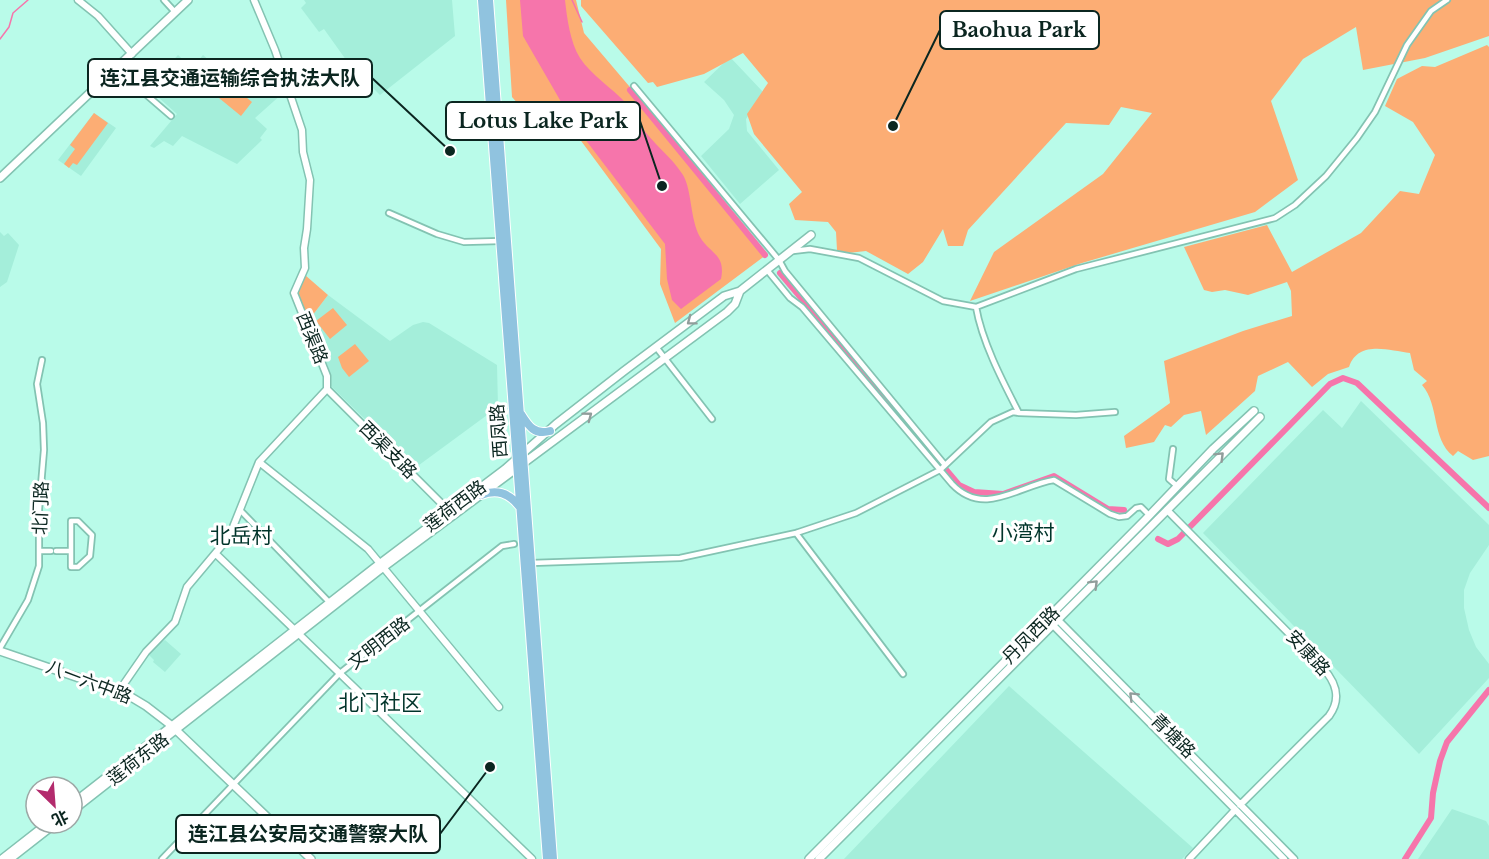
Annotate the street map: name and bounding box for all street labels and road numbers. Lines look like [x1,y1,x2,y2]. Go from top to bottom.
street label: 西渠路 [292,309,332,367]
street label: 西凤路 [486,403,512,459]
street label: 西渠支路 [355,417,421,483]
street label: 莲荷西路 [420,476,490,536]
street label: 北门路 [29,481,53,535]
street label: 丹凤西路 [998,602,1064,668]
street label: 文明西路 [344,612,414,674]
street label: 安康路 [1282,626,1334,680]
street label: 八一六中路 [43,656,135,708]
street label: 青塘路 [1146,709,1200,763]
street label: 莲荷东路 [103,728,173,790]

